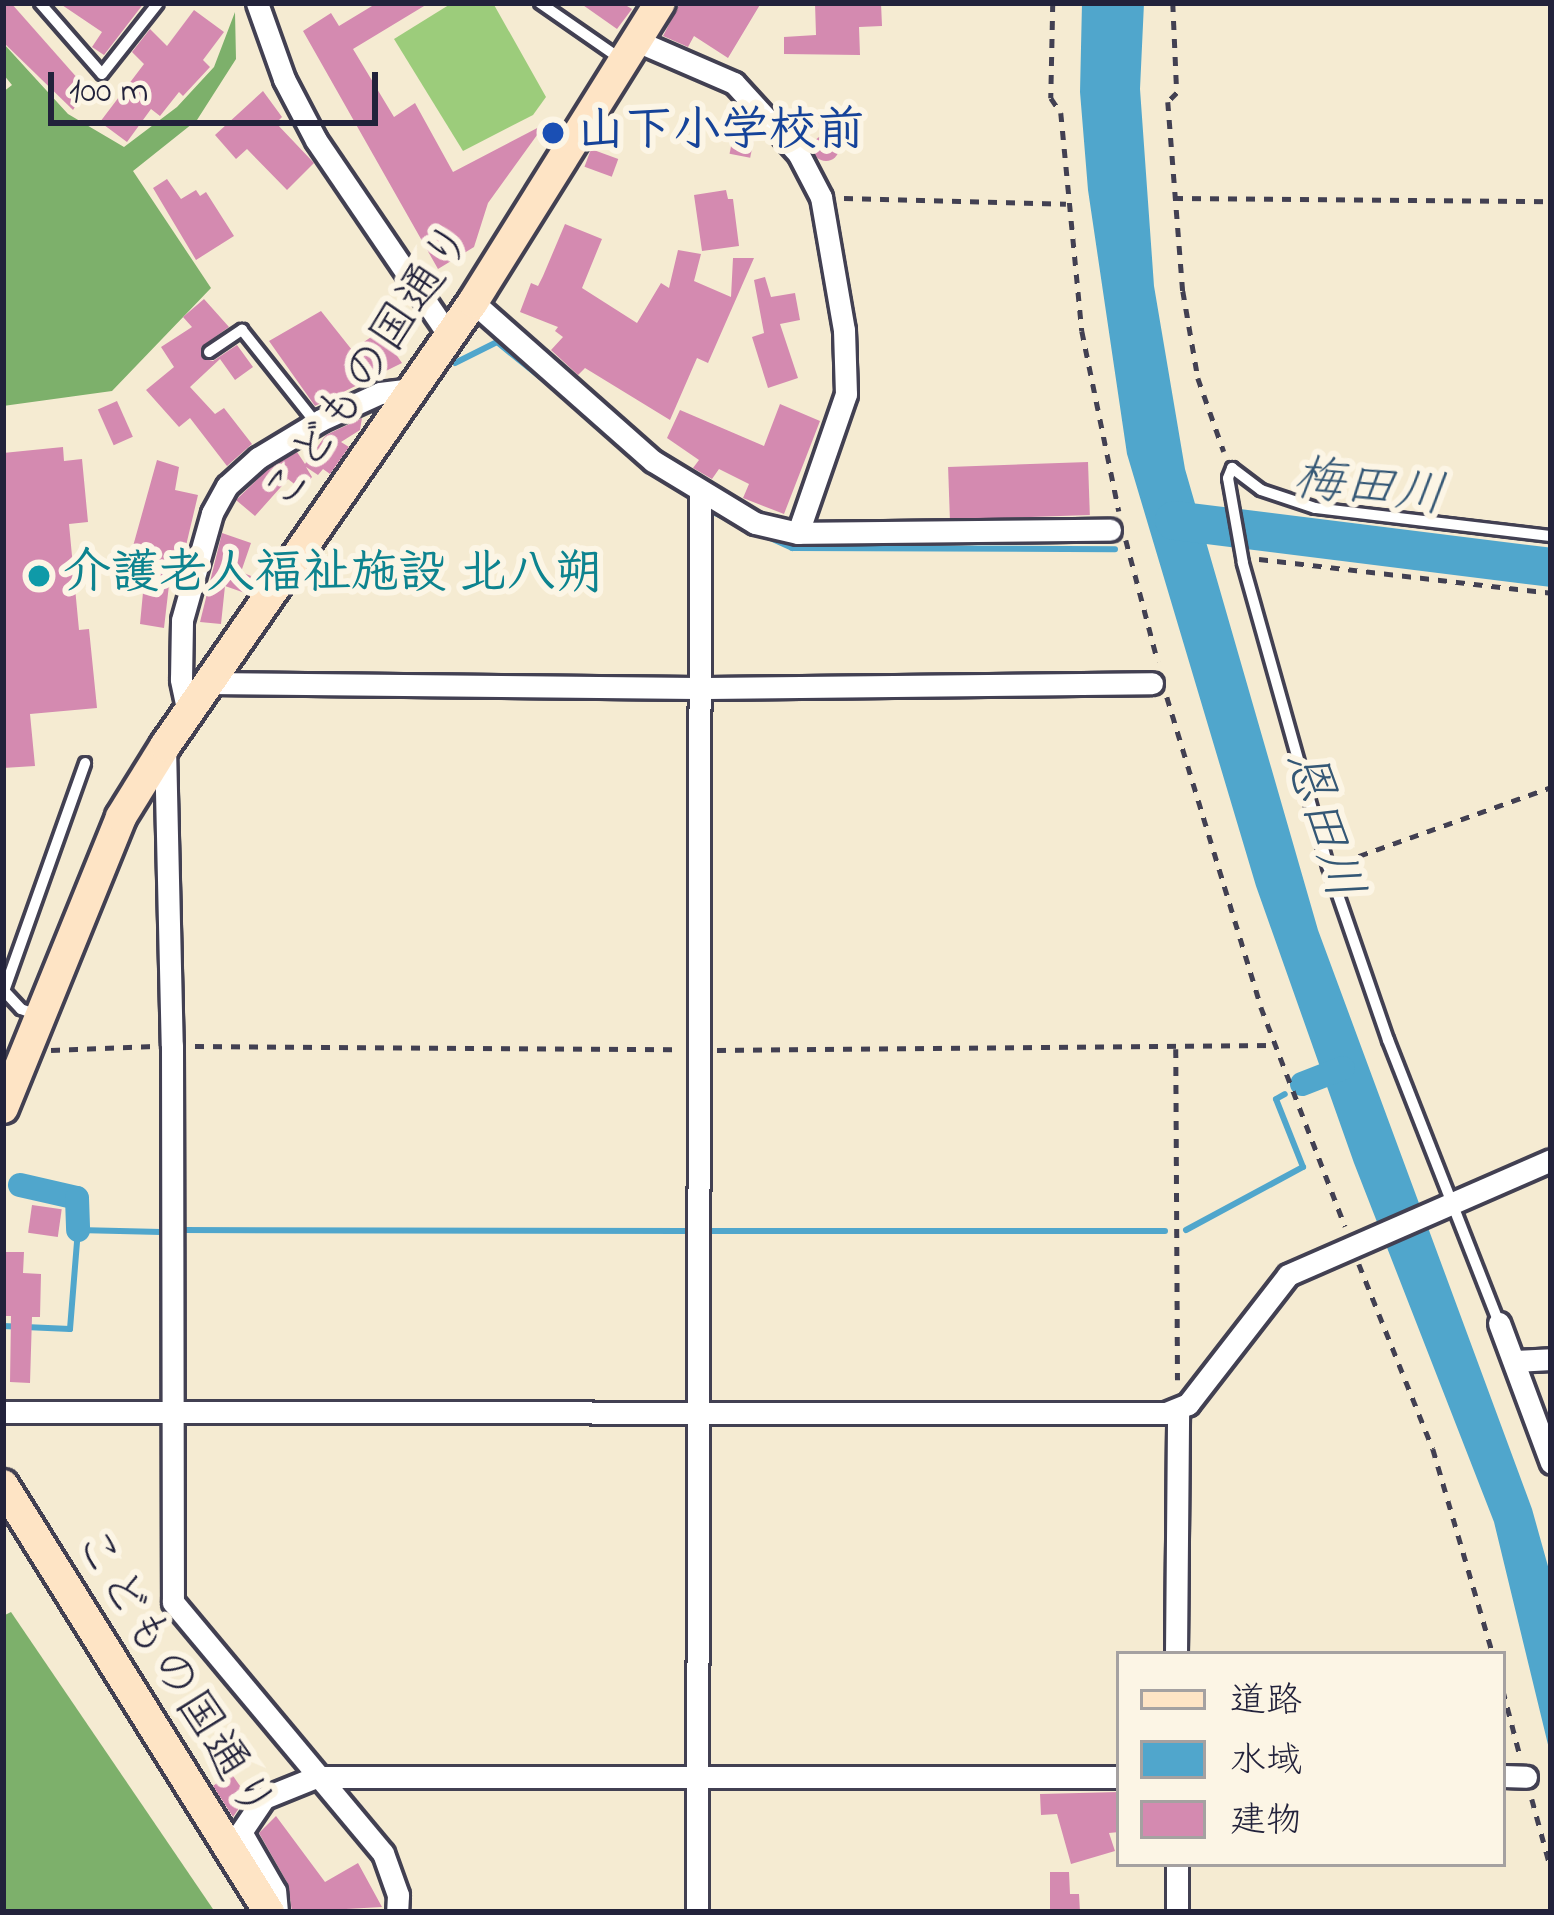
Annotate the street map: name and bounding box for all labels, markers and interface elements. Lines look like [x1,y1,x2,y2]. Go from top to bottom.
scale bar [54,48,384,122]
text: 100 m [69,66,149,119]
place label: 山下小学校前 [577,104,865,162]
marker: 山下小学校前 [540,120,566,146]
street label: こどもの国通り [252,213,488,523]
water label: 梅田川 [1289,450,1449,530]
place label: 介護老人福祉施設 北八朔 [63,547,603,605]
marker: 介護老人福祉施設 北八朔 [26,563,52,589]
water label: 恩田川 [1269,743,1373,907]
street label: こどもの国通り [59,1517,285,1833]
legend [1116,1651,1506,1867]
text: 道路 [1230,1676,1302,1729]
text: 水域 [1230,1736,1302,1789]
text: 建物 [1230,1796,1302,1849]

